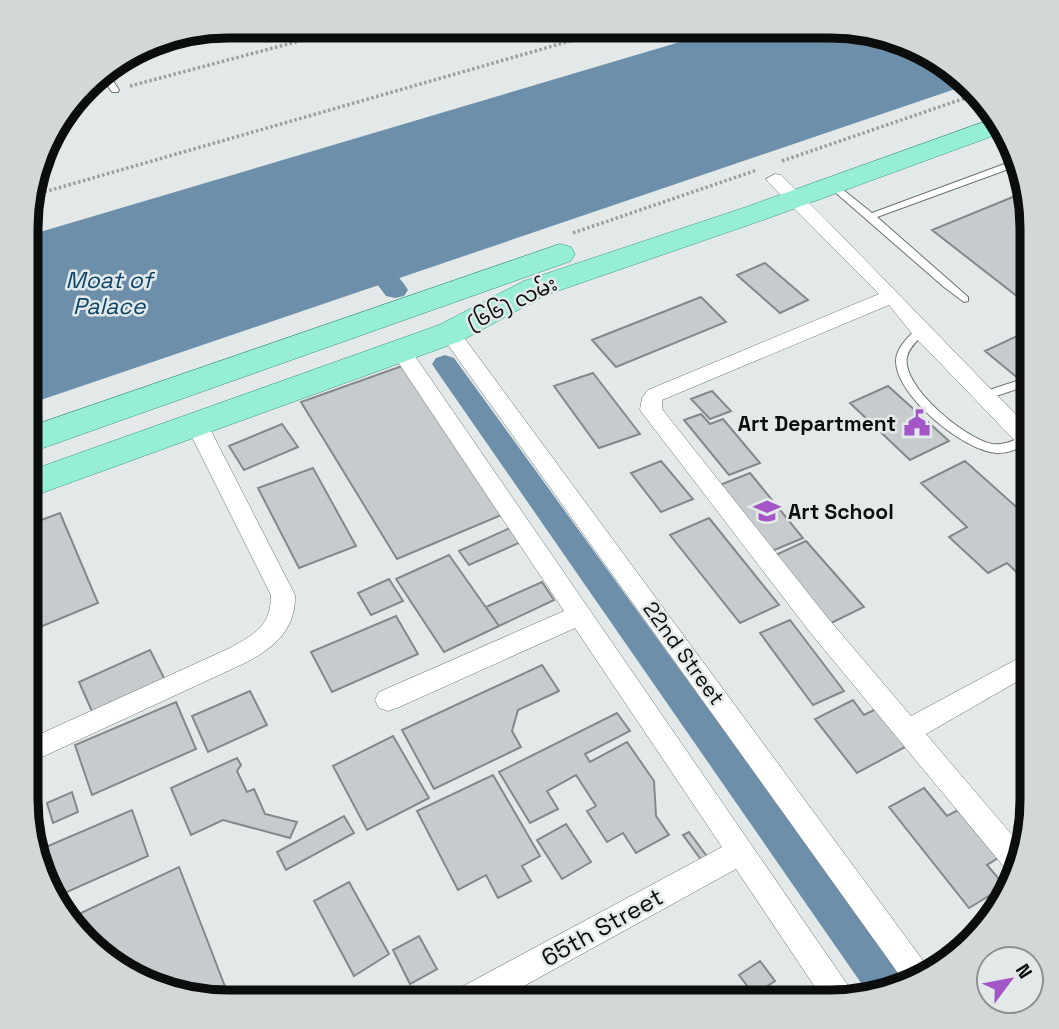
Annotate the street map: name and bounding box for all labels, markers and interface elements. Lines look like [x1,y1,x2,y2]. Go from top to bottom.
water label: Moat of Palace [65,265,155,321]
street label: (၆၆) လမ်း [462,268,561,336]
public building icon: Art Department [902,408,932,438]
place label: Art Department [738,410,896,437]
school or university icon: Art School [752,496,782,526]
place label: Art School [788,498,894,525]
street label: 22nd Street [637,596,731,710]
street label: 65th Street [536,881,668,973]
north arrow [975,945,1045,1015]
text: N [1010,959,1038,983]

